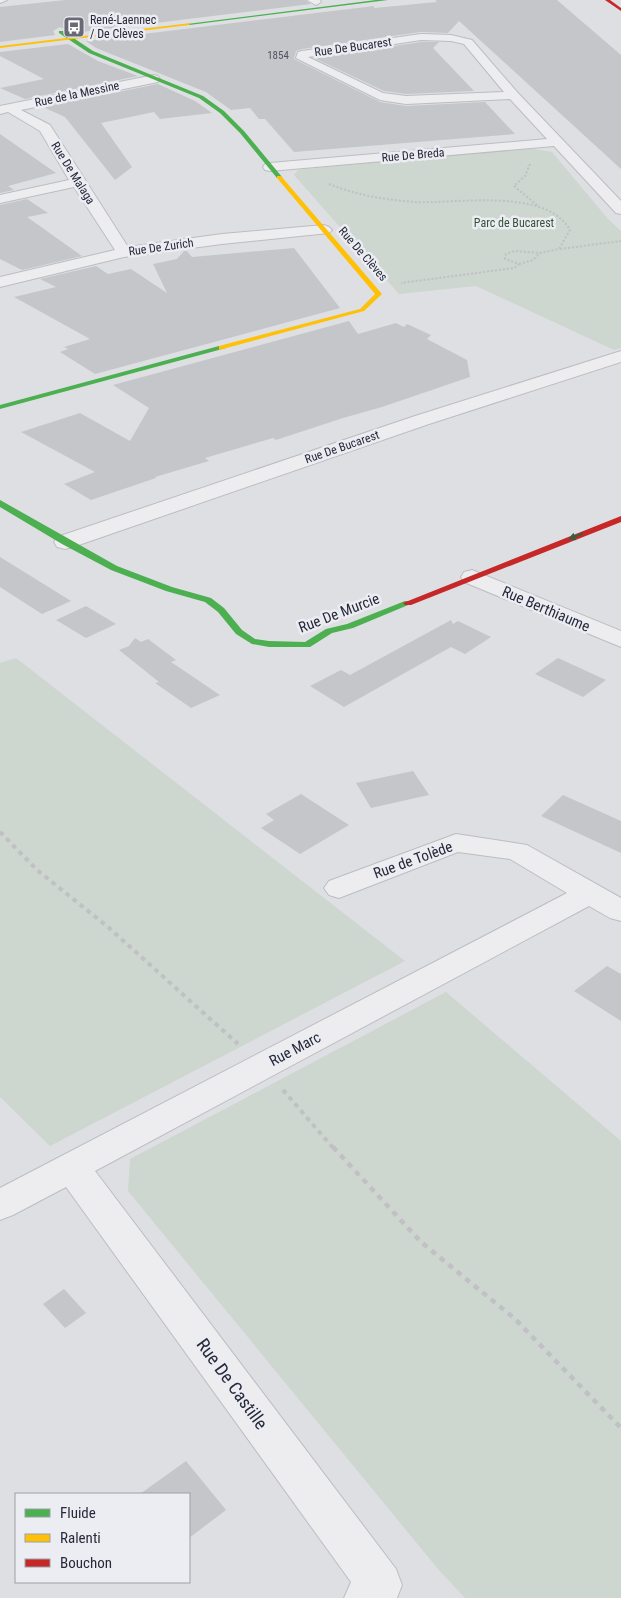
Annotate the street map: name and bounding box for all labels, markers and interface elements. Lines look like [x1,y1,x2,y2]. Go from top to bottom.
place label: René-Laennec / De Clèves [90,13,157,41]
bus stop icon: René-Laennec / De Clèves [62,15,86,39]
street label: Rue De Bucarest [314,35,393,59]
house number: 1854 [267,49,289,62]
street label: Rue de la Messine [33,78,121,110]
street label: Rue De Malaga [48,139,98,207]
street label: Rue De Breda [381,145,445,165]
park label: Parc de Bucarest [474,216,555,230]
street label: Rue De Clèves [336,224,390,284]
street label: Rue De Zurich [128,235,195,258]
street label: Rue De Bucarest [303,428,381,466]
one-way arrow [568,533,583,541]
street label: Rue Berthiaume [499,582,593,636]
street label: Rue De Murcie [296,589,382,637]
street label: Rue de Tolède [371,837,455,883]
street label: Rue Marc [266,1028,324,1070]
street label: Rue De Castille [193,1334,272,1433]
legend [15,1493,190,1583]
text: Fluide [60,1504,96,1522]
text: Ralenti [60,1529,101,1547]
text: Bouchon [60,1554,112,1572]

